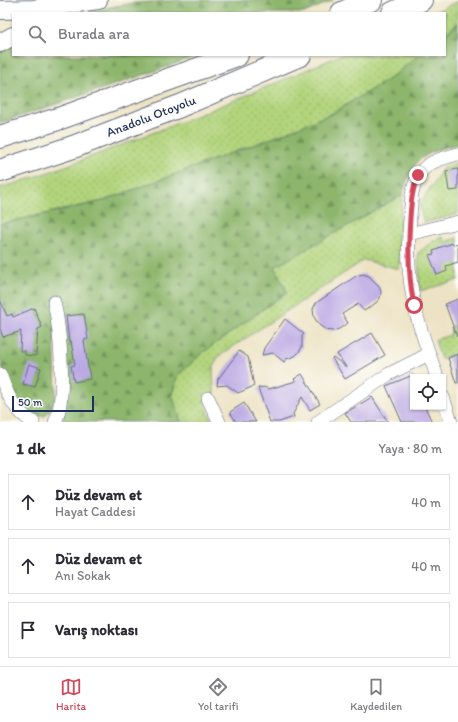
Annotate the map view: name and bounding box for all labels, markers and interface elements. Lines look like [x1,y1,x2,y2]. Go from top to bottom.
search box [12,12,446,56]
icon: search [26,23,48,45]
text: Burada ara [58,25,130,43]
street label: Anadolu Otoyolu [104,92,198,140]
route end [409,166,427,184]
route start [405,296,423,314]
map controls [410,374,446,410]
button: locate [410,374,446,410]
scale bar [12,394,94,413]
text: 50 m [18,396,42,409]
text: 1 dk [16,438,46,458]
text: Yaya · 80 m [378,441,442,456]
text: Düz devam et [55,486,142,504]
icon: ahead [17,491,39,513]
text: 40 m [411,495,441,510]
text: Hayat Caddesi [55,504,136,519]
text: Düz devam et [55,550,142,568]
icon: ahead [17,555,39,577]
text: 40 m [411,559,441,574]
text: Anı Sokak [55,568,111,583]
icon: arrive [17,619,39,641]
text: Varış noktası [55,621,138,639]
tab: Harita [56,676,86,713]
tab: Yol tarifi [198,676,238,713]
tab: Kaydedilen [350,676,402,713]

